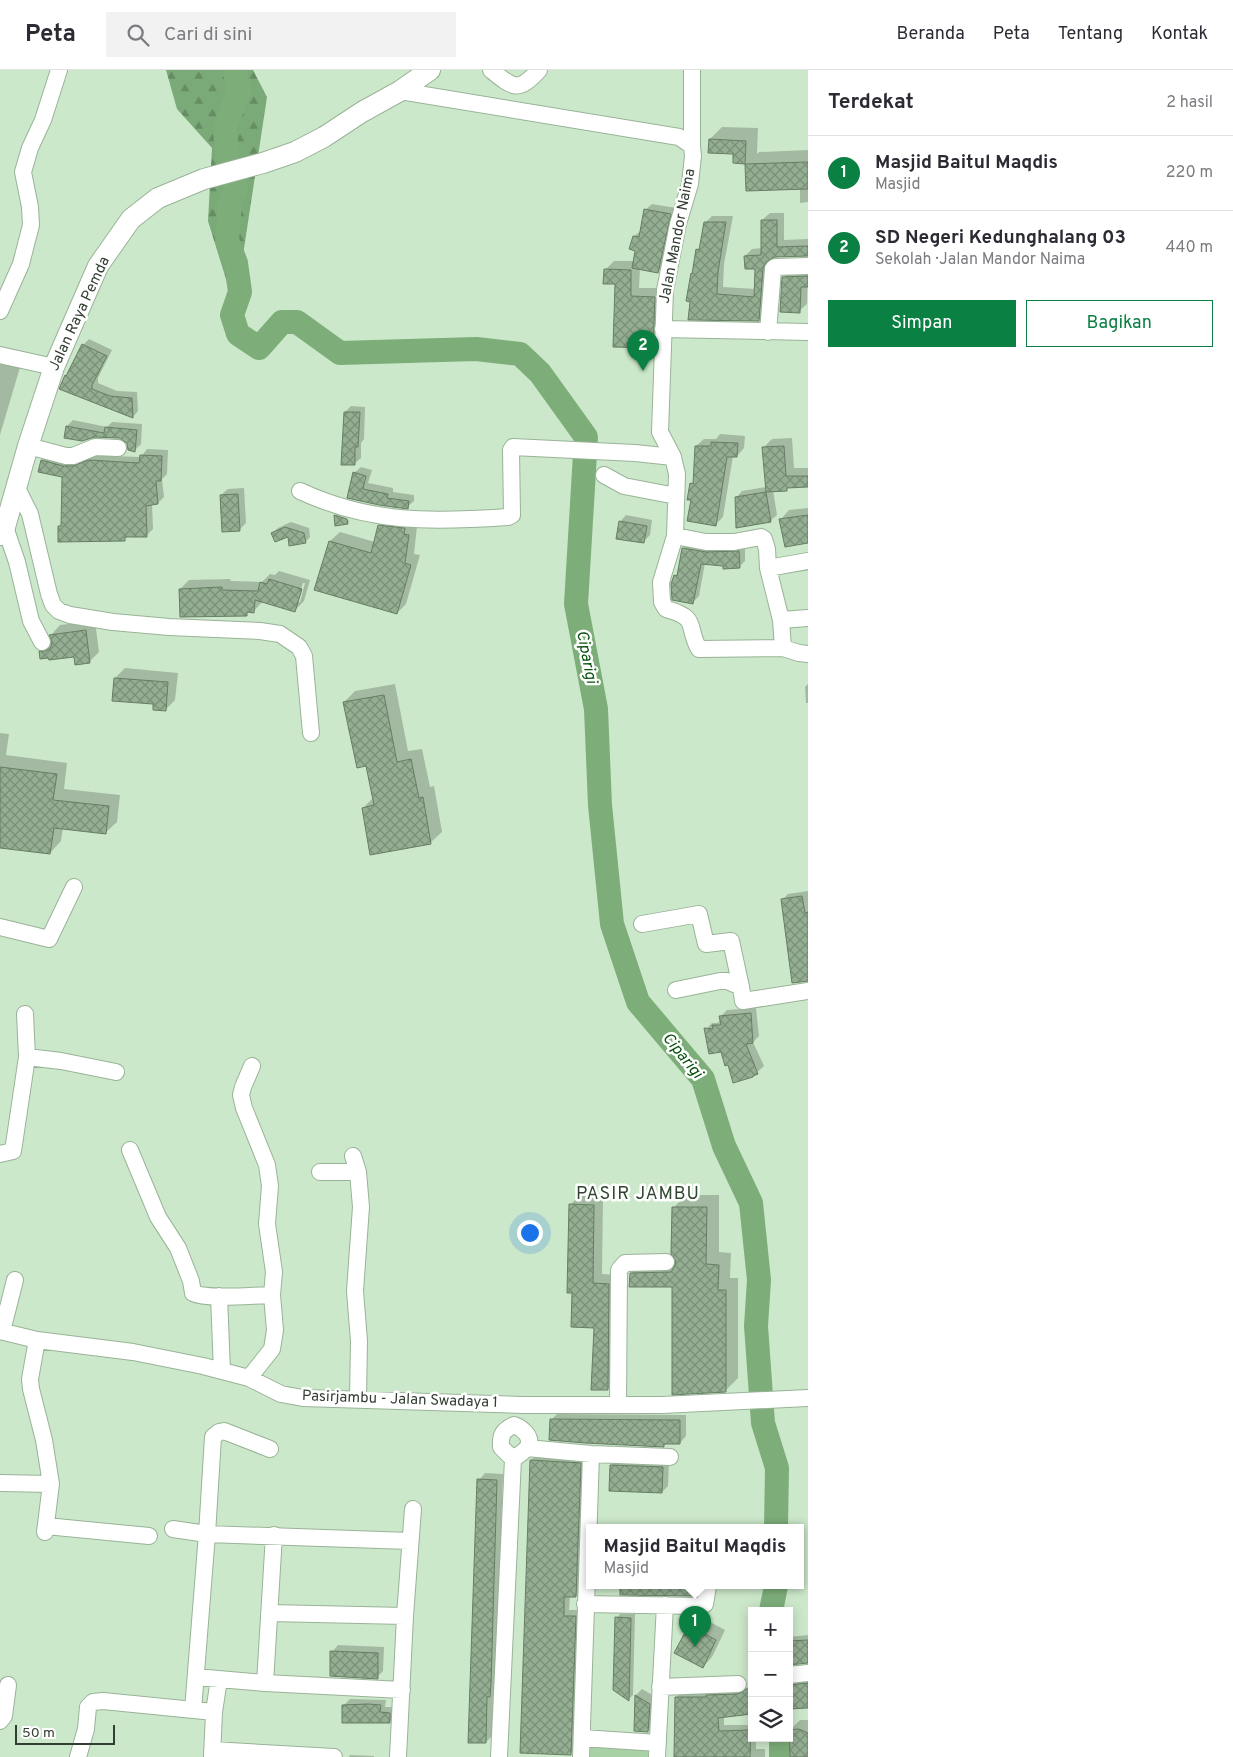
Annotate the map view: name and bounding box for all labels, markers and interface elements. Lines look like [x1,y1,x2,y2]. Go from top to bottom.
search box [106,12,456,57]
text: Peta [25,20,76,50]
icon: search [124,21,152,49]
text: Cari di sini [164,23,252,47]
text: Beranda [896,23,965,46]
text: Peta [993,23,1030,46]
text: Tentang [1058,23,1123,46]
text: Kontak [1151,23,1208,46]
text: Terdekat [828,89,914,116]
text: 2 hasil [1166,93,1213,113]
text: Masjid Baitul Maqdis [875,151,1058,175]
text: 1 [841,163,847,183]
text: 220 m [1166,163,1213,183]
street label: Jalan Mandor Naima [656,167,700,305]
text: Masjid [875,175,920,195]
text: SD Negeri Kedunghalang 03 [875,226,1126,250]
text: 2 [839,238,849,258]
text: 440 m [1166,238,1213,258]
text: Sekolah · Jalan Mandor Naima [875,250,1085,270]
street label: Jalan Raya Pemda [45,254,115,374]
button: Simpan [828,300,1016,347]
button: Bagikan [1026,300,1213,347]
pin: 2 [627,330,659,371]
water label: Ciparigi [571,629,601,686]
water label: Ciparigi [657,1029,707,1084]
district label: PASIR JAMBU [576,1183,700,1206]
your location [517,1220,543,1246]
street label: Pasirjambu - Jalan Swadaya 1 [302,1387,498,1413]
popup [586,1524,804,1589]
text: Masjid Baitul Maqdis [604,1535,786,1559]
text: Masjid [604,1559,649,1579]
pin: 1 [679,1606,711,1647]
map controls [748,1607,793,1742]
button: + [748,1607,793,1652]
button: − [748,1652,793,1697]
button: layers [748,1697,793,1742]
scale bar [15,1722,115,1745]
text: 50 m [22,1725,55,1742]

